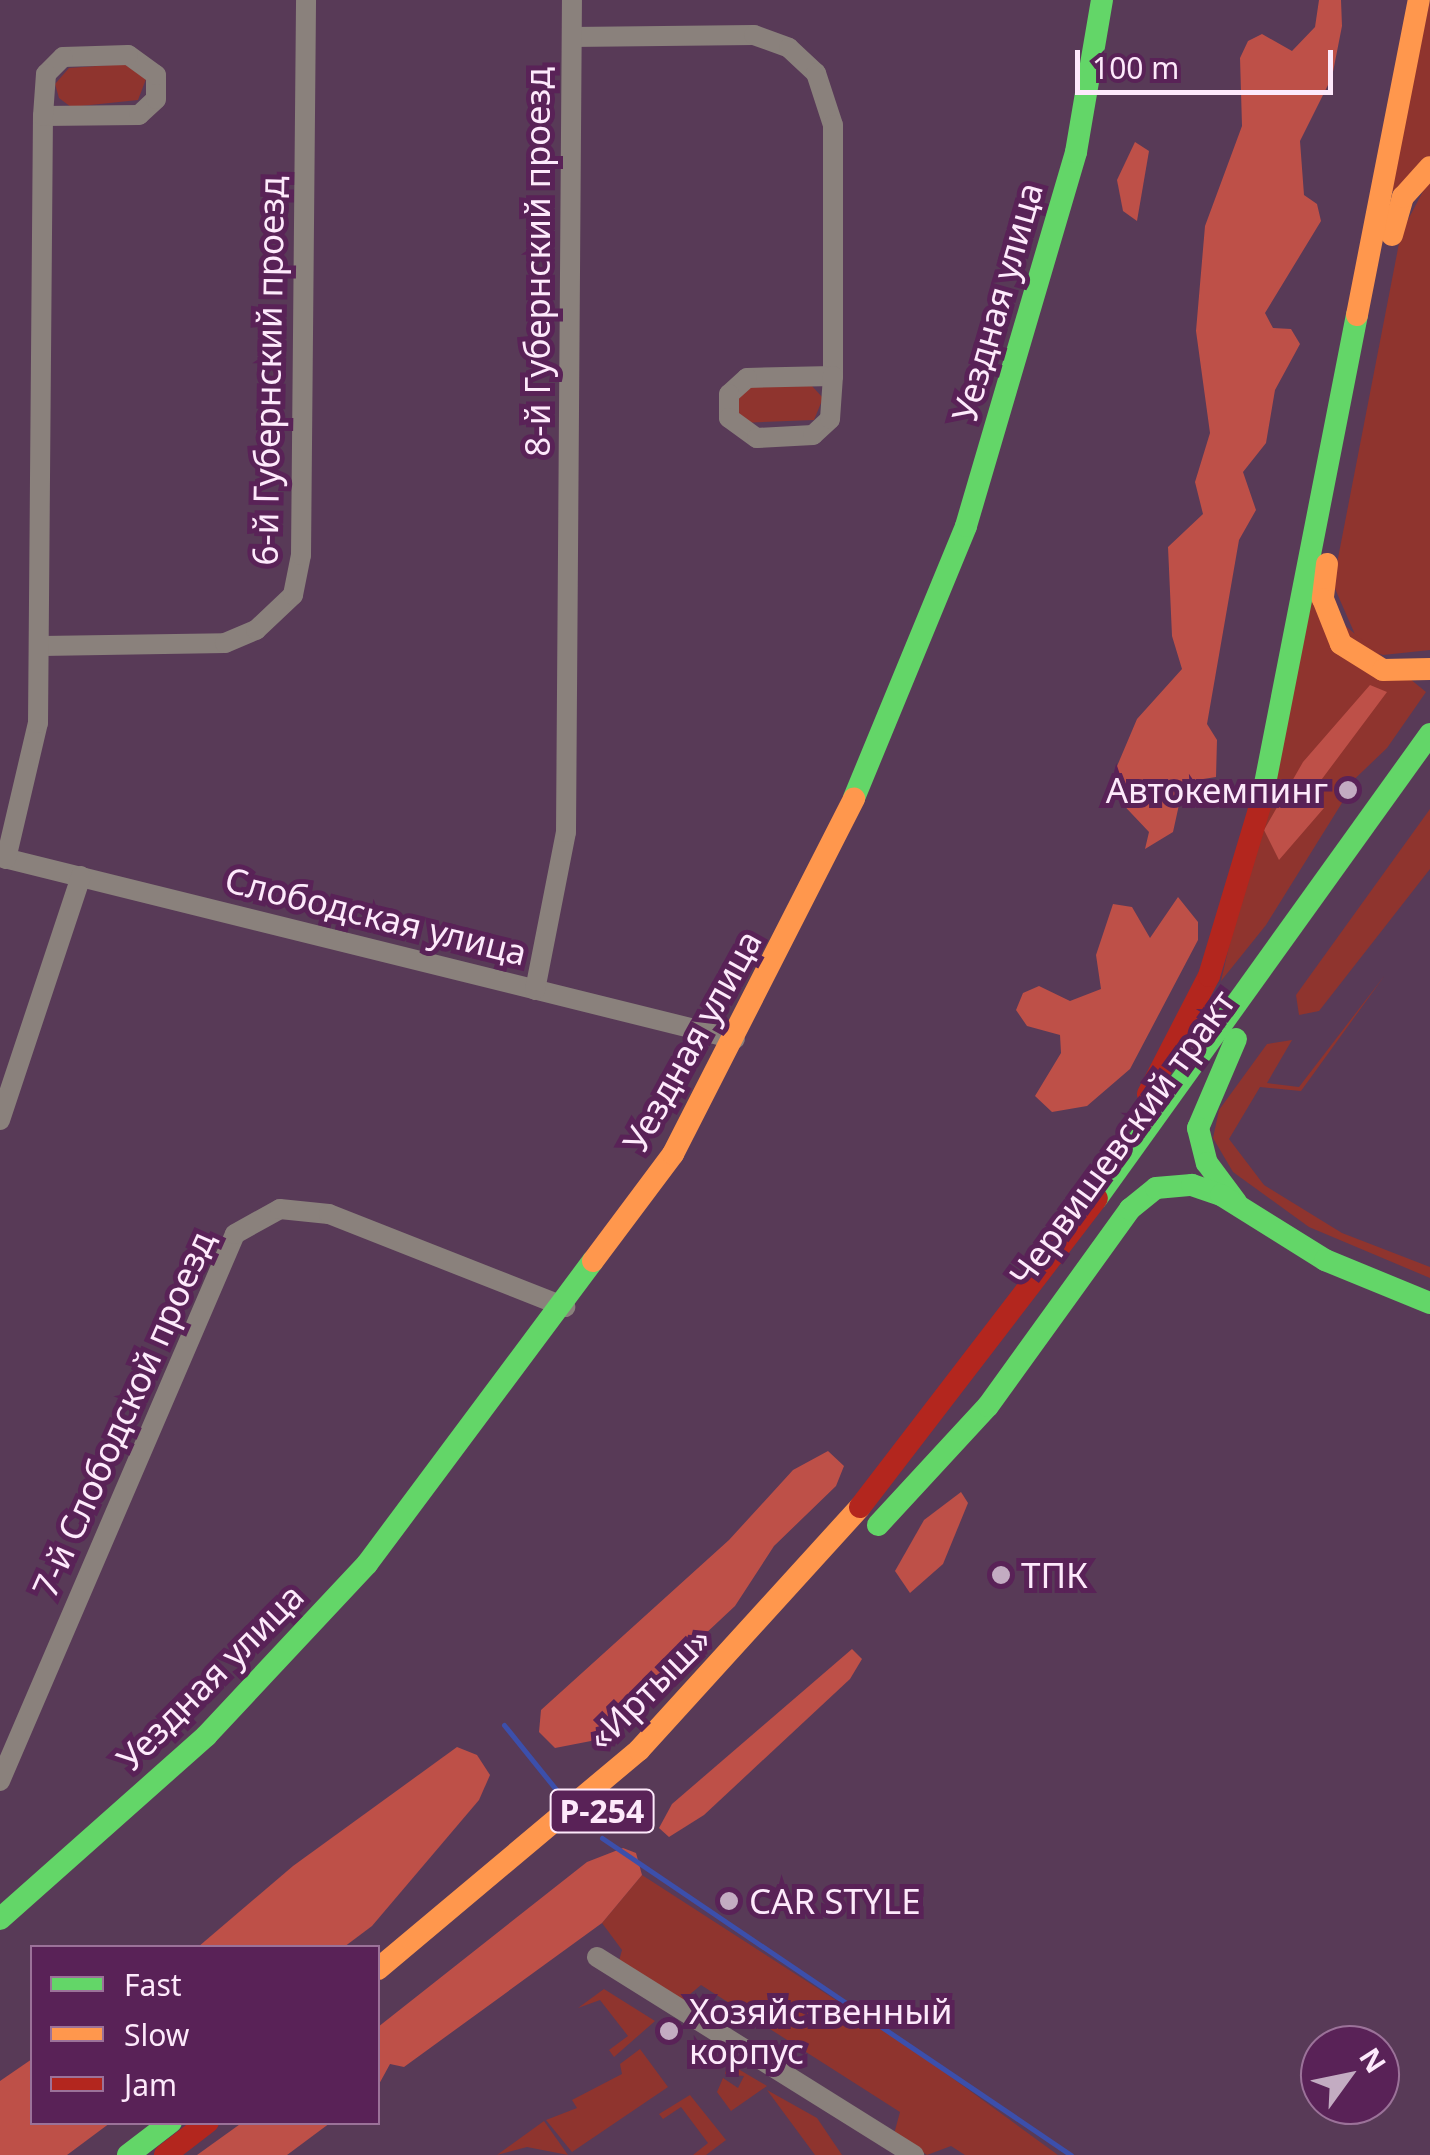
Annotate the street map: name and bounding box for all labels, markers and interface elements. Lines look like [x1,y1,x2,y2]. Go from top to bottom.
scale bar [1080,30,1338,92]
text: 100 m [1092,47,1179,88]
street label: 8-й Губернский проезд [516,67,558,457]
street label: 6-й Губернский проезд [244,176,292,566]
street label: Уездная улица [943,178,1051,426]
place label: Автокемпинг [1106,769,1328,811]
marker: Автокемпинг [1337,779,1359,801]
street label: Слободская улица [221,858,531,974]
street label: Уездная улица [614,923,770,1159]
street label: Червишевский тракт [1000,982,1244,1294]
street label: 7-й Слободской проезд [23,1225,223,1603]
place label: ТПК [1021,1554,1088,1596]
marker: ТПК [990,1564,1012,1586]
street label: Уездная улица [108,1575,312,1779]
street label: «Иртыш» [579,1618,719,1758]
road number: Р-254 [550,1784,654,1838]
place label: CAR STYLE [749,1880,921,1922]
marker: CAR STYLE [718,1890,740,1912]
legend [30,1945,380,2125]
text: Fast [124,1964,182,2005]
place label: Хозяйственный корпус [689,1990,953,2072]
text: Slow [124,2014,189,2055]
marker: Хозяйственный корпус [658,2020,680,2042]
north arrow [1300,2025,1400,2125]
text: N [1351,2040,1396,2080]
text: Jam [124,2064,177,2105]

